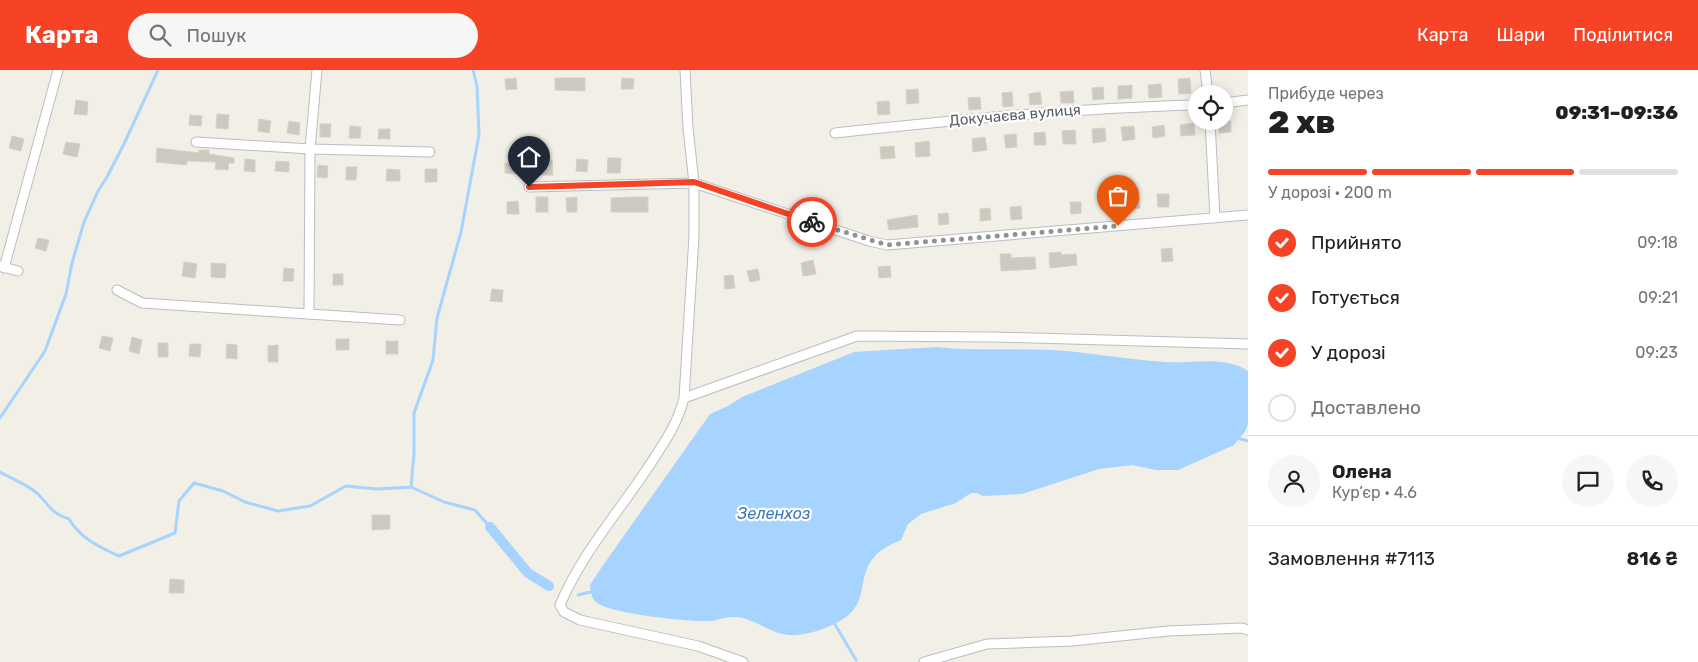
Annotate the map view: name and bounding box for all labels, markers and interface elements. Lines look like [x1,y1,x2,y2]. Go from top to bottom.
search box [128,13,478,58]
text: Карта [25,21,98,49]
icon: search [146,21,174,49]
text: Пошук [186,24,246,47]
text: Карта [1417,24,1468,46]
text: Шари [1496,24,1545,46]
text: Поділитися [1573,24,1673,46]
text: Прибуде через [1268,84,1384,103]
map controls [1188,85,1233,130]
button: locate [1188,85,1233,130]
street label: Докучаєва вулиця [948,100,1082,130]
text: 09:31–09:36 [1555,101,1678,124]
text: 2 хв [1268,103,1336,141]
pin [508,136,550,187]
icon: home [515,143,543,171]
pin [1097,175,1139,226]
icon: bag [1104,182,1132,210]
text: У дорозі · 200 m [1268,183,1392,202]
courier [787,197,837,247]
icon: bike [798,208,826,236]
icon: check [1268,229,1296,257]
text: Прийнято [1311,231,1402,254]
text: 09:18 [1637,233,1678,252]
icon: check [1268,284,1296,312]
text: Готується [1311,286,1400,309]
text: 09:21 [1638,288,1678,307]
icon: check [1268,339,1296,367]
text: У дорозі [1311,341,1386,364]
text: 09:23 [1635,343,1678,362]
text: Доставлено [1311,396,1421,419]
button: person [1268,455,1320,507]
button: chat [1562,455,1614,507]
button: phone [1626,455,1678,507]
text: Олена [1332,460,1392,483]
text: Кур’єр · 4.6 [1332,483,1417,502]
water label: Зеленхоз [737,504,810,523]
text: Замовлення #7113 [1268,547,1435,570]
text: 816 ₴ [1626,547,1678,570]

